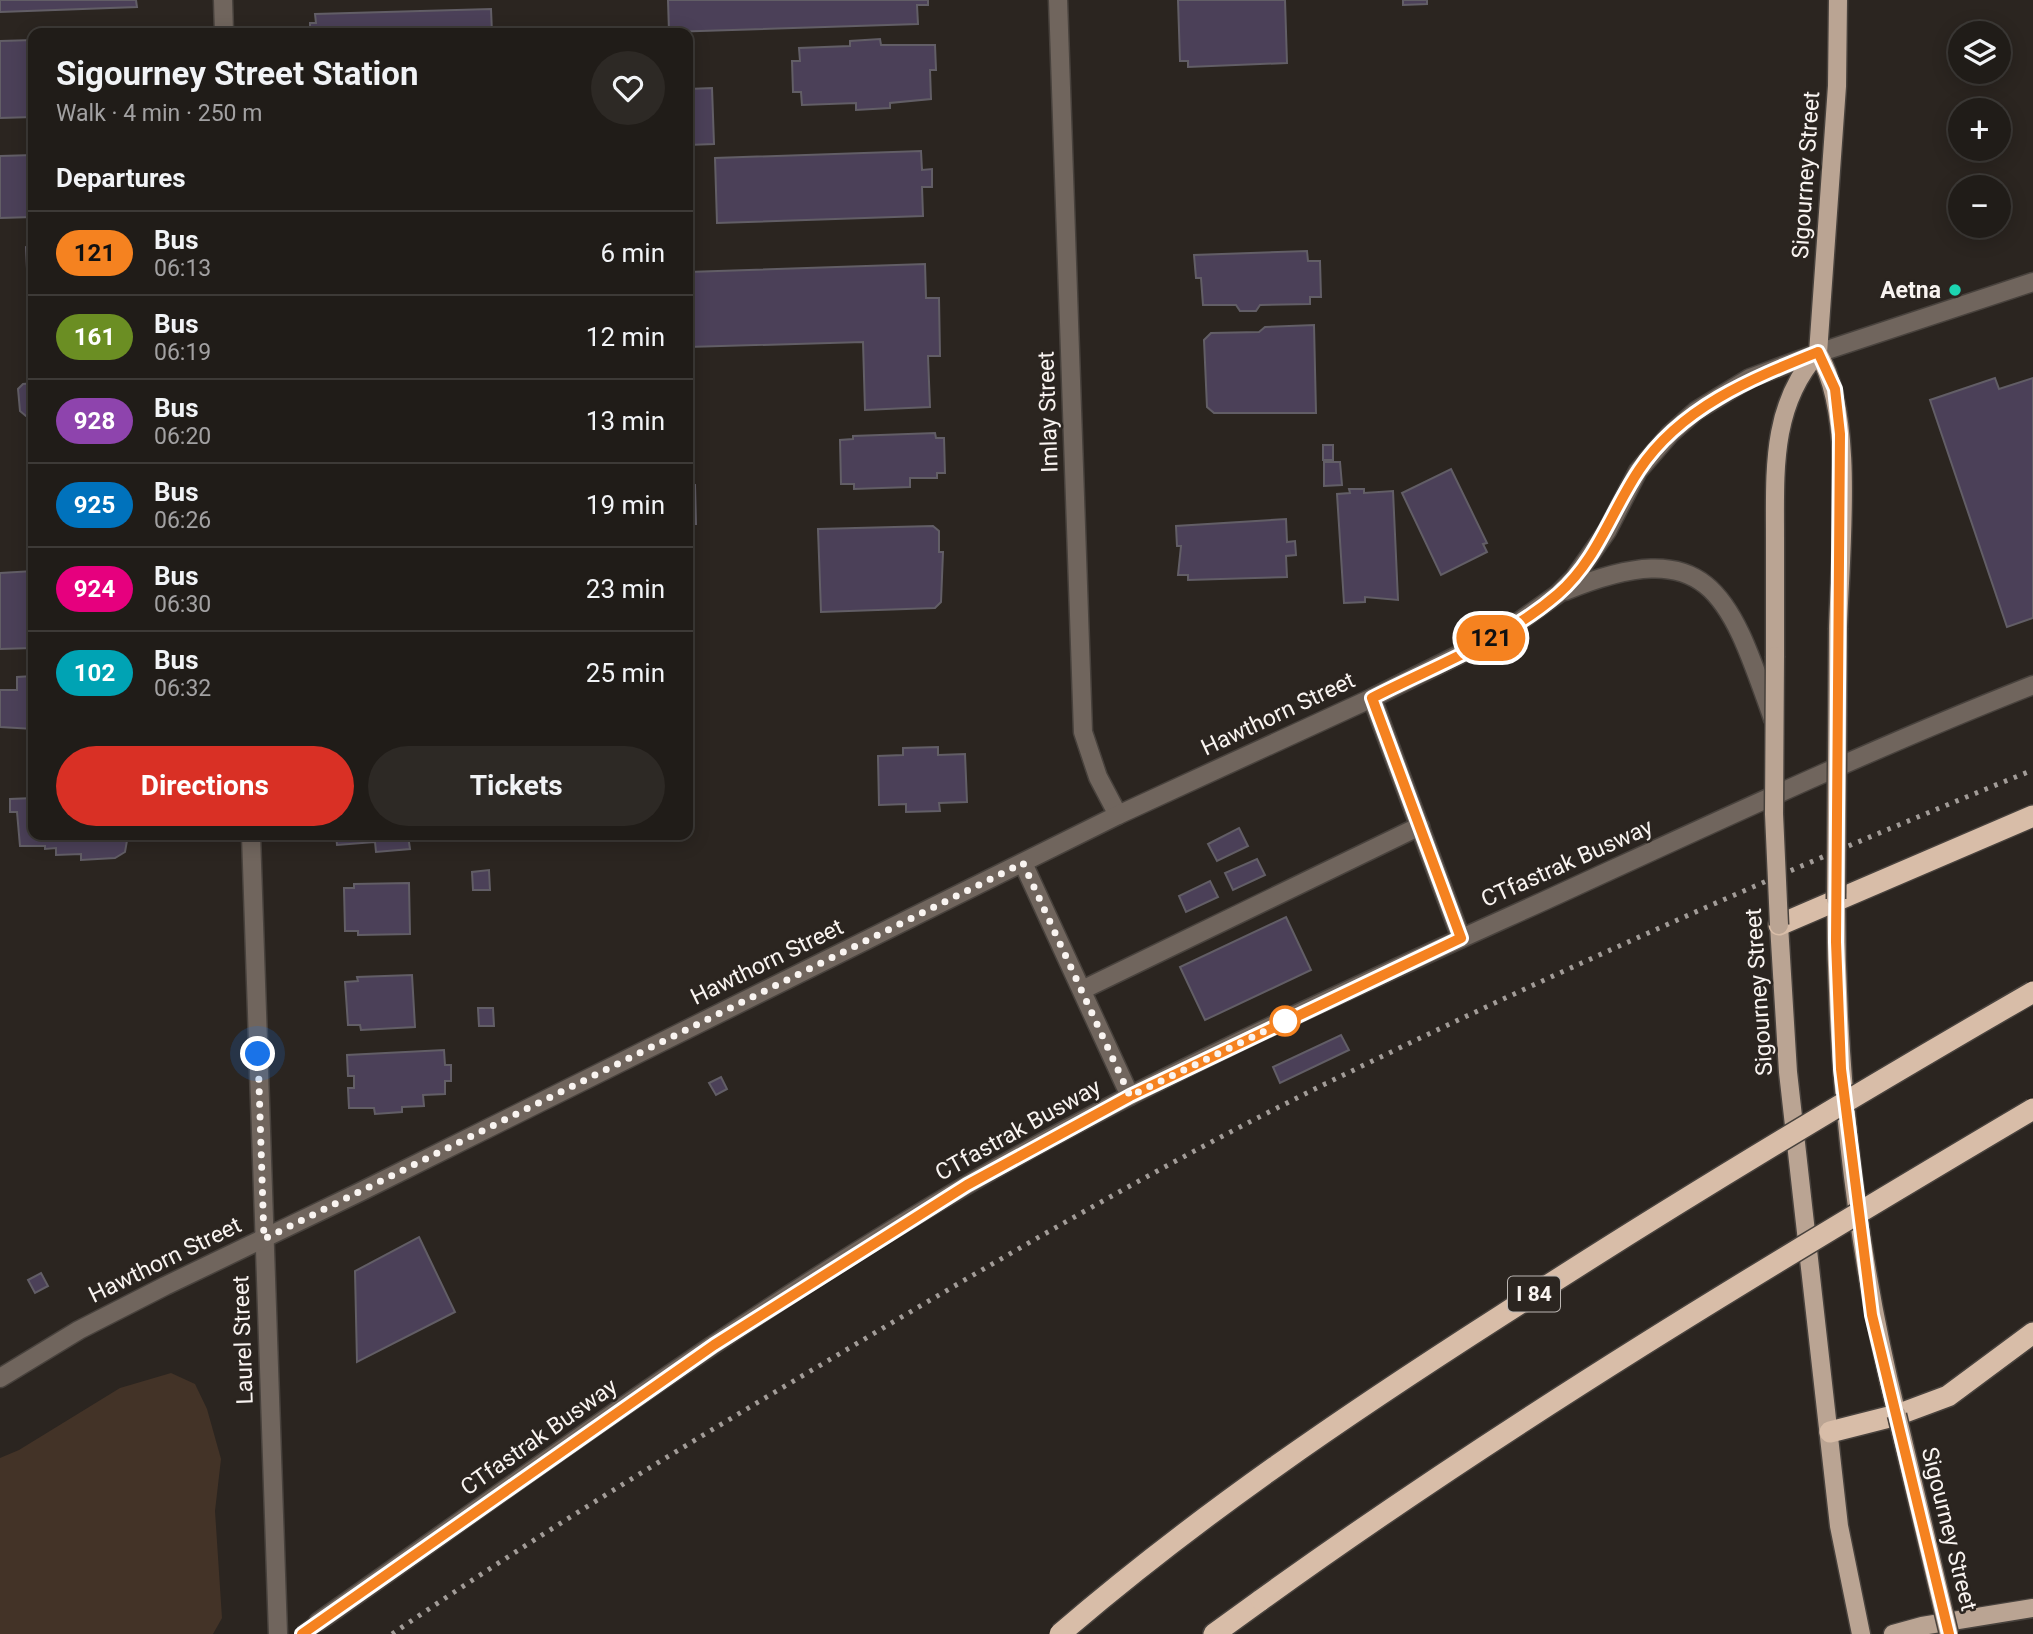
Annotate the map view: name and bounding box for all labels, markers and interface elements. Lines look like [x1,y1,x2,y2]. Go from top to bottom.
map controls [1948,21,2011,238]
button: layers [1948,21,2011,84]
button: heart [591,51,665,125]
text: Sigourney Street Station [56,54,418,93]
street label: Sigourney Street [1787,90,1825,260]
button: + [1948,98,2011,161]
text: Walk · 4 min · 250 m [56,100,262,127]
text: Departures [56,163,186,193]
button: − [1948,175,2011,238]
text: Bus [154,225,199,255]
text: 6 min [600,238,665,268]
text: 121 [74,239,115,267]
text: 06:13 [154,255,211,282]
place label: Aetna [1880,277,1941,304]
marker: Aetna [1947,282,1963,298]
text: Bus [154,309,199,339]
text: 12 min [586,322,665,352]
text: 161 [74,323,115,351]
text: 06:19 [154,339,211,366]
street label: Imlay Street [1032,351,1064,473]
text: Bus [154,393,199,423]
text: 13 min [586,406,665,436]
text: 928 [74,407,115,435]
text: 06:20 [154,423,211,450]
text: Bus [154,477,199,507]
text: 19 min [586,490,665,520]
text: 925 [74,491,115,519]
text: 06:26 [154,507,211,534]
text: Bus [154,561,199,591]
text: 23 min [586,574,665,604]
text: 924 [74,575,115,603]
text: 06:30 [154,591,211,618]
line badge: 121 [1451,615,1531,661]
text: 121 [1470,624,1512,652]
text: Bus [154,645,199,675]
text: 25 min [586,658,665,688]
text: 102 [74,659,115,687]
street label: Hawthorn Street [1197,667,1359,761]
text: 06:32 [154,675,211,702]
button: Directions [56,746,354,826]
button: Tickets [368,746,665,826]
street label: CTfastrak Busway [1477,813,1657,913]
street label: Sigourney Street [1740,907,1778,1077]
street label: Hawthorn Street [686,913,848,1011]
unlabelled marker [1270,1006,1300,1036]
your location [240,1036,275,1071]
street label: CTfastrak Busway [931,1073,1105,1187]
street label: Hawthorn Street [84,1211,246,1309]
street label: Laurel Street [227,1275,259,1405]
road number: I 84 [1508,1276,1560,1312]
street label: CTfastrak Busway [456,1373,623,1501]
street label: Sigourney Street [1916,1444,1982,1614]

